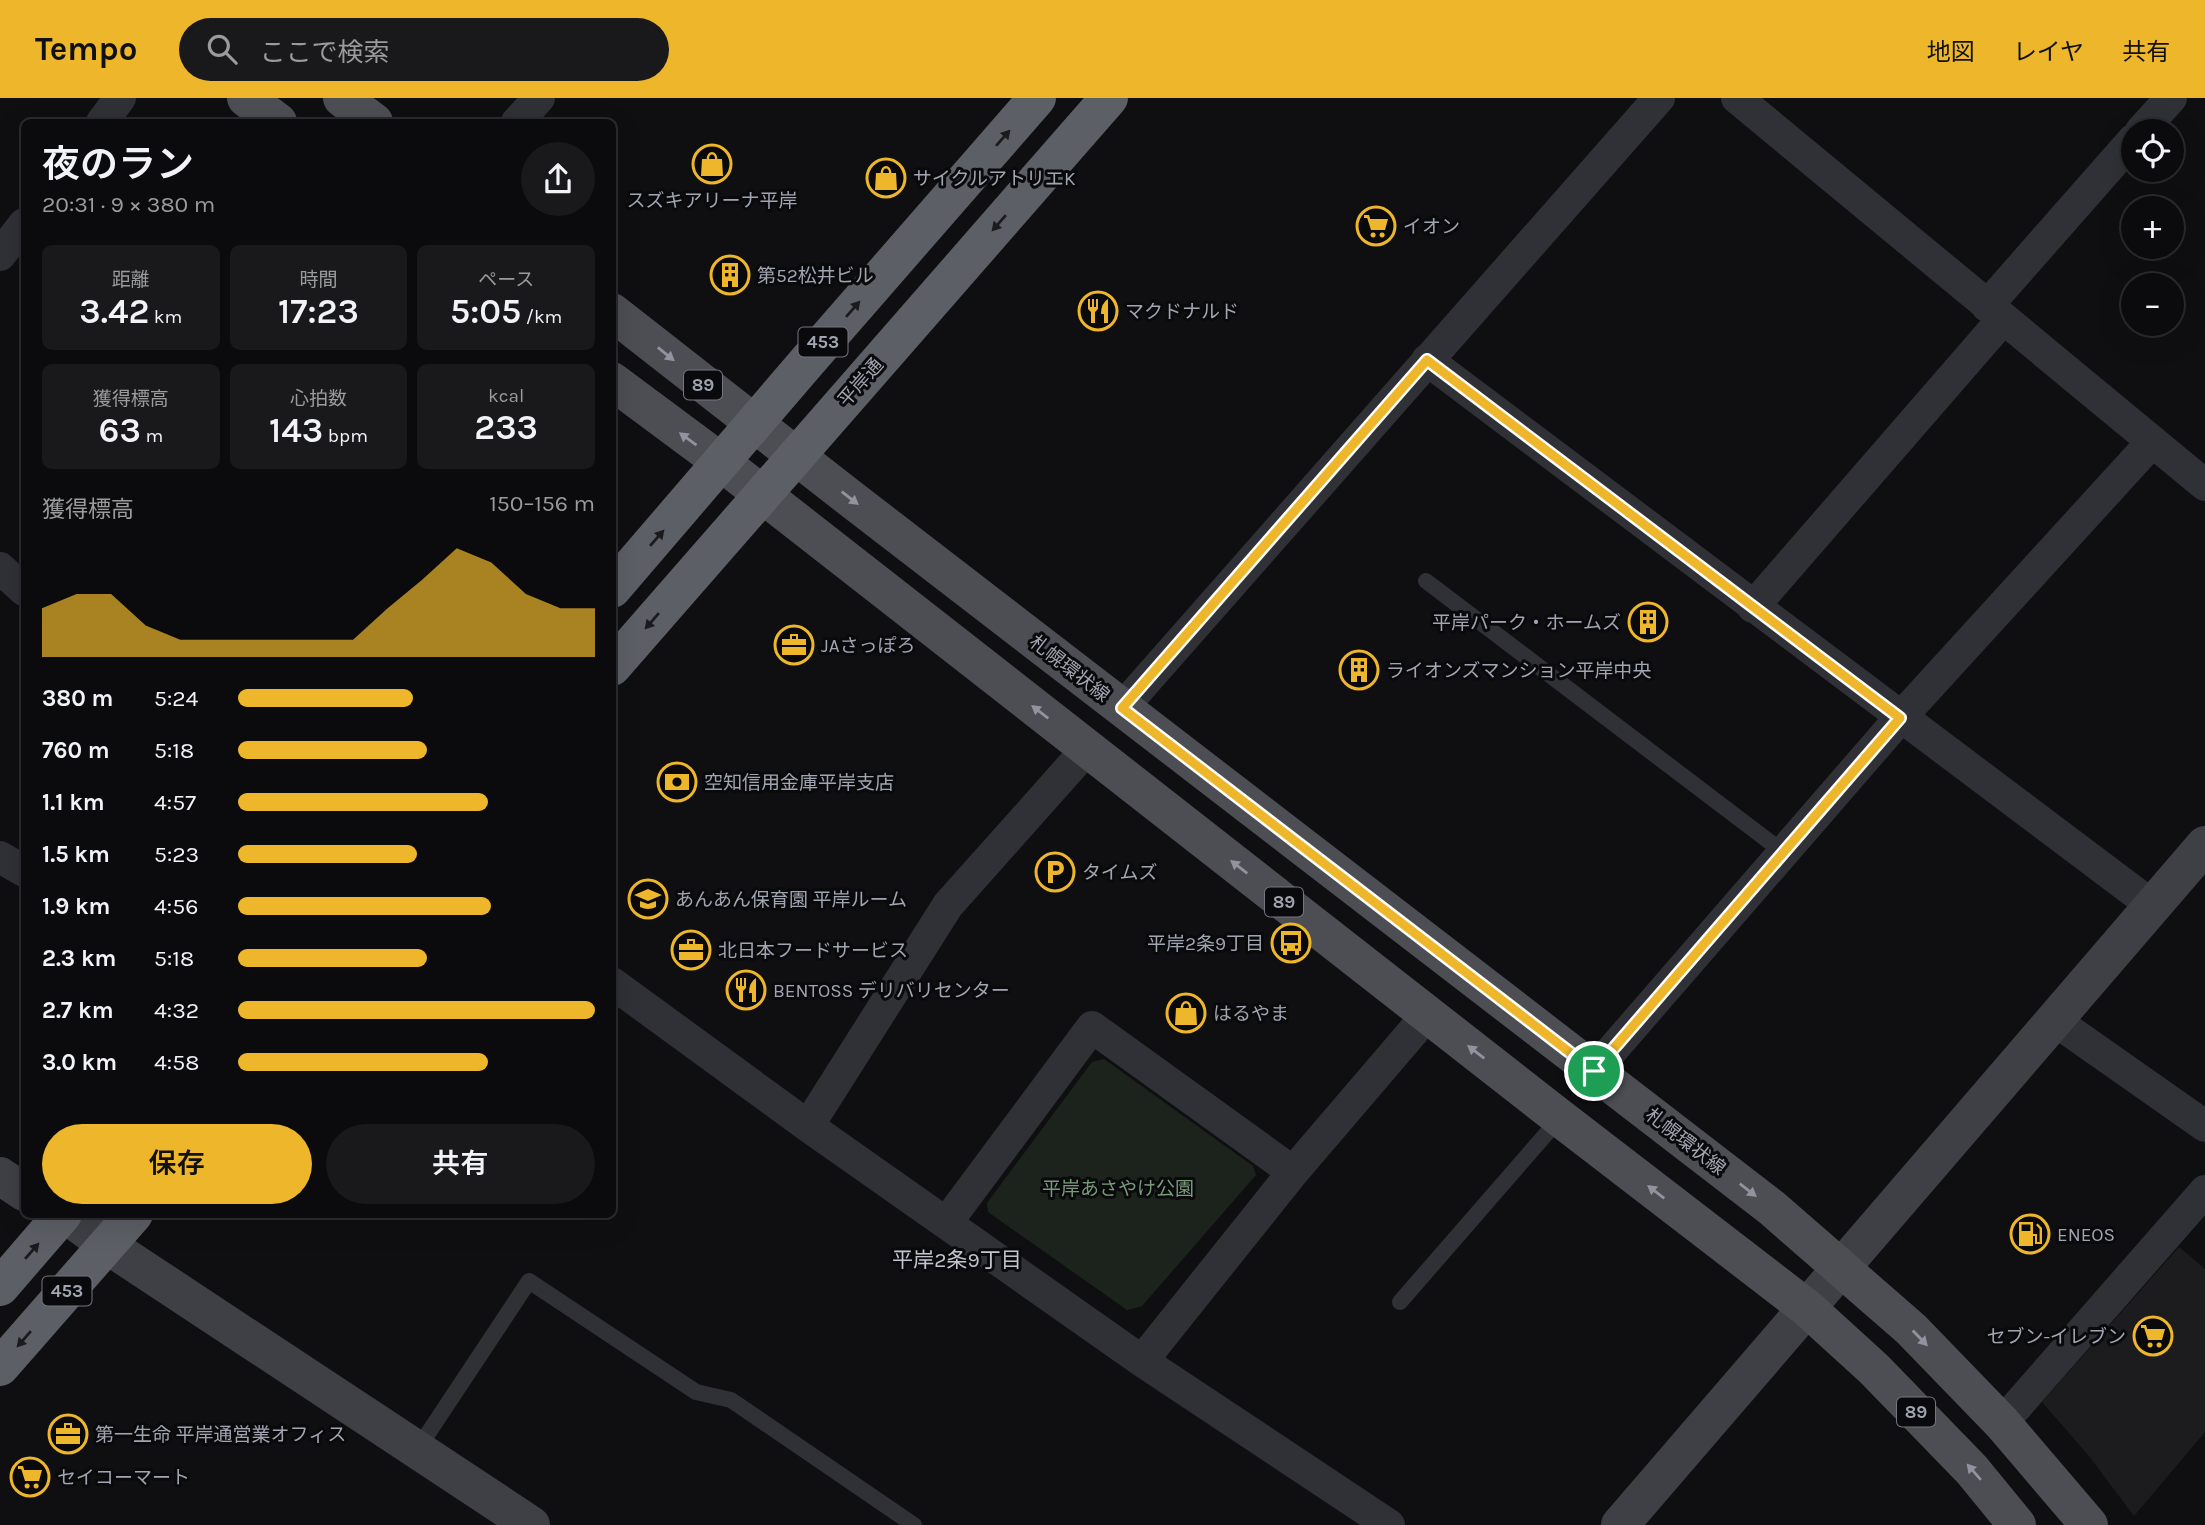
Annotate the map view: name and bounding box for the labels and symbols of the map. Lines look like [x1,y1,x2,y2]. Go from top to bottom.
one-way arrow [995,129,1011,147]
shop icon: スズキアリーナ平岸 [691,143,733,185]
shop icon: サイクルアトリエK [865,157,907,199]
place label: サイクルアトリエK [913,168,1076,190]
place label: スズキアリーナ平岸 [626,190,798,212]
supermarket icon: イオン [1355,205,1397,247]
one-way arrow [991,214,1007,232]
place label: イオン [1403,216,1460,238]
building icon: 第52松井ビル [709,254,751,296]
place label: 第52松井ビル [757,265,874,287]
restaurant icon: マクドナルド [1077,290,1119,332]
one-way arrow [845,300,861,318]
place label: マクドナルド [1125,301,1239,323]
road number: 453 [798,328,848,356]
one-way arrow [656,347,674,362]
street label: 平岸通 [834,354,888,411]
road number: 89 [684,370,722,400]
one-way arrow [679,432,697,446]
one-way arrow [840,490,858,505]
one-way arrow [649,529,664,546]
building icon: 平岸パーク・ホームズ [1627,601,1669,643]
one-way arrow [644,612,660,630]
place label: 平岸パーク・ホームズ [1432,612,1621,634]
office icon: JAさっぽろ [773,624,815,666]
street label: 札幌環状線 [1025,631,1114,707]
place label: JAさっぽろ [821,635,916,657]
building icon: ライオンズマンション平岸中央 [1338,649,1380,691]
place label: ライオンズマンション平岸中央 [1386,660,1652,682]
one-way arrow [1031,705,1049,720]
bank icon: 空知信用金庫平岸支店 [656,761,698,803]
place label: 空知信用金庫平岸支店 [704,772,894,794]
parking icon: タイムズ [1034,851,1076,893]
one-way arrow [1230,860,1248,875]
place label: タイムズ [1082,862,1158,884]
school or university icon: あんあん保育園 平岸ルーム [627,878,669,920]
road number: 89 [1265,888,1303,916]
place label: あんあん保育園 平岸ルーム [675,889,907,911]
bus stop icon: 平岸2条9丁目 [1270,922,1312,964]
office icon: 北日本フードサービス [670,929,712,971]
place label: 平岸2条9丁目 [1147,933,1264,955]
place label: 北日本フードサービス [718,940,908,962]
restaurant icon: BENTOSS デリバリセンター [725,969,767,1011]
place label: BENTOSS デリバリセンター [773,980,1010,1002]
shop icon: はるやま [1165,992,1207,1034]
place label: はるやま [1213,1003,1289,1025]
pin [1564,1041,1624,1101]
one-way arrow [1467,1046,1485,1060]
street label: 札幌環状線 [1641,1104,1730,1180]
park label: 平岸あさやけ公園 [1042,1178,1194,1200]
one-way arrow [1739,1182,1757,1197]
one-way arrow [1647,1185,1665,1200]
fuel station icon: ENEOS [2009,1213,2051,1255]
place label: ENEOS [2057,1224,2115,1246]
one-way arrow [24,1242,39,1259]
district label: 平岸2条9丁目 [892,1248,1022,1272]
road number: 453 [42,1276,92,1306]
supermarket icon: セブン-イレブン [2132,1315,2174,1357]
place label: セブン-イレブン [1986,1326,2126,1348]
one-way arrow [1912,1330,1929,1347]
one-way arrow [17,1331,32,1348]
road number: 89 [1897,1398,1935,1427]
office icon: 第一生命 平岸通営業オフィス [47,1413,89,1455]
place label: 第一生命 平岸通営業オフィス [95,1424,346,1446]
supermarket icon: セイコーマート [9,1456,51,1498]
one-way arrow [1966,1463,1982,1481]
place label: セイコーマート [57,1467,190,1489]

